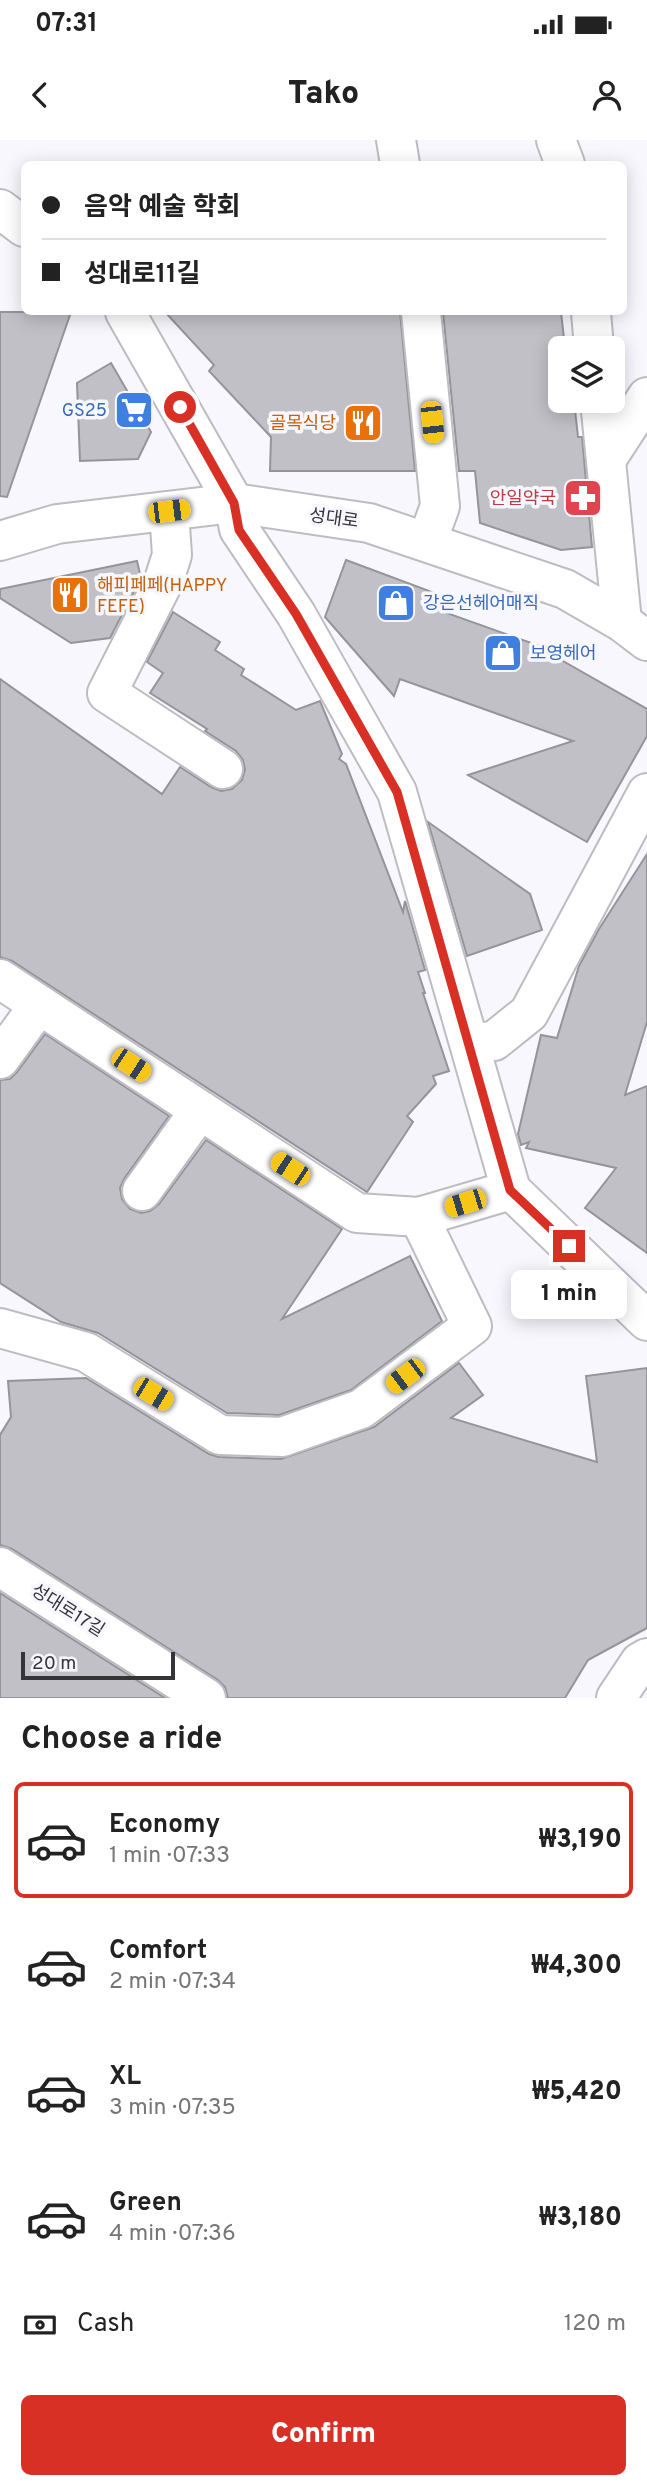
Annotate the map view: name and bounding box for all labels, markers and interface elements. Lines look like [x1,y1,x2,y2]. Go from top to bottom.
text: 07:31 [35,8,98,41]
text: Tako [288,75,359,115]
icon: back [21,76,59,114]
icon: person [588,76,626,114]
text: 음악 예술 학회 [84,192,241,225]
text: 성대로11길 [84,259,200,292]
map controls [548,336,625,413]
button: layers [548,336,625,413]
supermarket icon: GS25 [113,389,155,431]
route start [164,391,196,423]
place label: GS25 [62,400,107,423]
car [420,400,445,444]
restaurant icon: 골목식당 [342,402,384,444]
place label: 골목식당 [270,413,336,436]
pharmacy icon: 안일약국 [562,477,604,519]
place label: 안일약국 [490,488,556,511]
car [147,498,192,524]
street label: 성대로 [308,505,360,534]
restaurant icon: 해피페페(HAPPY FEFE) [49,574,91,616]
place label: 해피페페(HAPPY FEFE) [97,575,227,619]
shop icon: 강은선헤어매직 [375,582,417,624]
place label: 강은선헤어매직 [423,593,539,616]
shop icon: 보영헤어 [482,632,524,674]
place label: 보영헤어 [530,643,596,666]
car [108,1045,155,1085]
car [267,1149,314,1189]
car [442,1187,489,1219]
route end [553,1230,585,1262]
callout: 1 min [511,1270,627,1320]
text: 1 min [541,1280,597,1309]
car [382,1355,429,1397]
car [130,1374,177,1414]
street label: 성대로17길 [26,1580,108,1643]
scale bar [21,1649,175,1681]
text: 20 m [32,1652,76,1676]
text: Choose a ride [21,1720,222,1760]
icon: car [25,1809,88,1872]
text: Economy [109,1809,220,1842]
text: ₩3,190 [539,1824,622,1857]
text: 1 min · 07:33 [109,1842,230,1871]
icon: car [25,1935,88,1998]
text: Comfort [109,1935,207,1968]
text: ₩4,300 [531,1950,622,1983]
text: 2 min · 07:34 [109,1968,236,1997]
icon: car [25,2061,88,2124]
text: XL [109,2061,141,2094]
text: ₩5,420 [532,2076,622,2109]
text: 3 min · 07:35 [109,2094,236,2123]
icon: car [25,2187,88,2250]
text: Green [109,2187,182,2220]
text: ₩3,180 [539,2202,622,2235]
text: 4 min · 07:36 [109,2220,236,2249]
icon: cash [21,2306,59,2344]
text: Cash [77,2308,134,2341]
text: 120 m [564,2310,626,2339]
button: Confirm [21,2395,626,2475]

